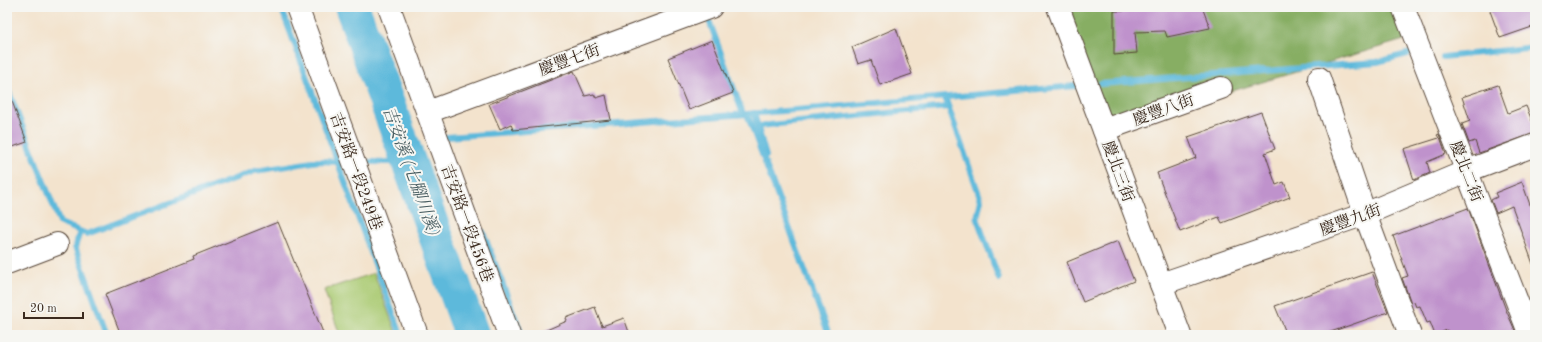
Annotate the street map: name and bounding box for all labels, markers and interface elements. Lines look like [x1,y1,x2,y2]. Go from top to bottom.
street label: 慶豐七街 [536,41,602,79]
street label: 慶豐八街 [1130,91,1196,129]
water label: 吉安溪 (七腳川溪) [379,104,444,238]
street label: 吉安路一段249巷 [326,110,386,233]
street label: 慶北三街 [1099,138,1137,204]
street label: 慶北二街 [1446,138,1486,204]
street label: 吉安路一段456巷 [437,162,497,285]
street label: 慶豐九街 [1317,201,1383,239]
scale bar [24,294,83,320]
text: 20 m [30,303,57,315]

